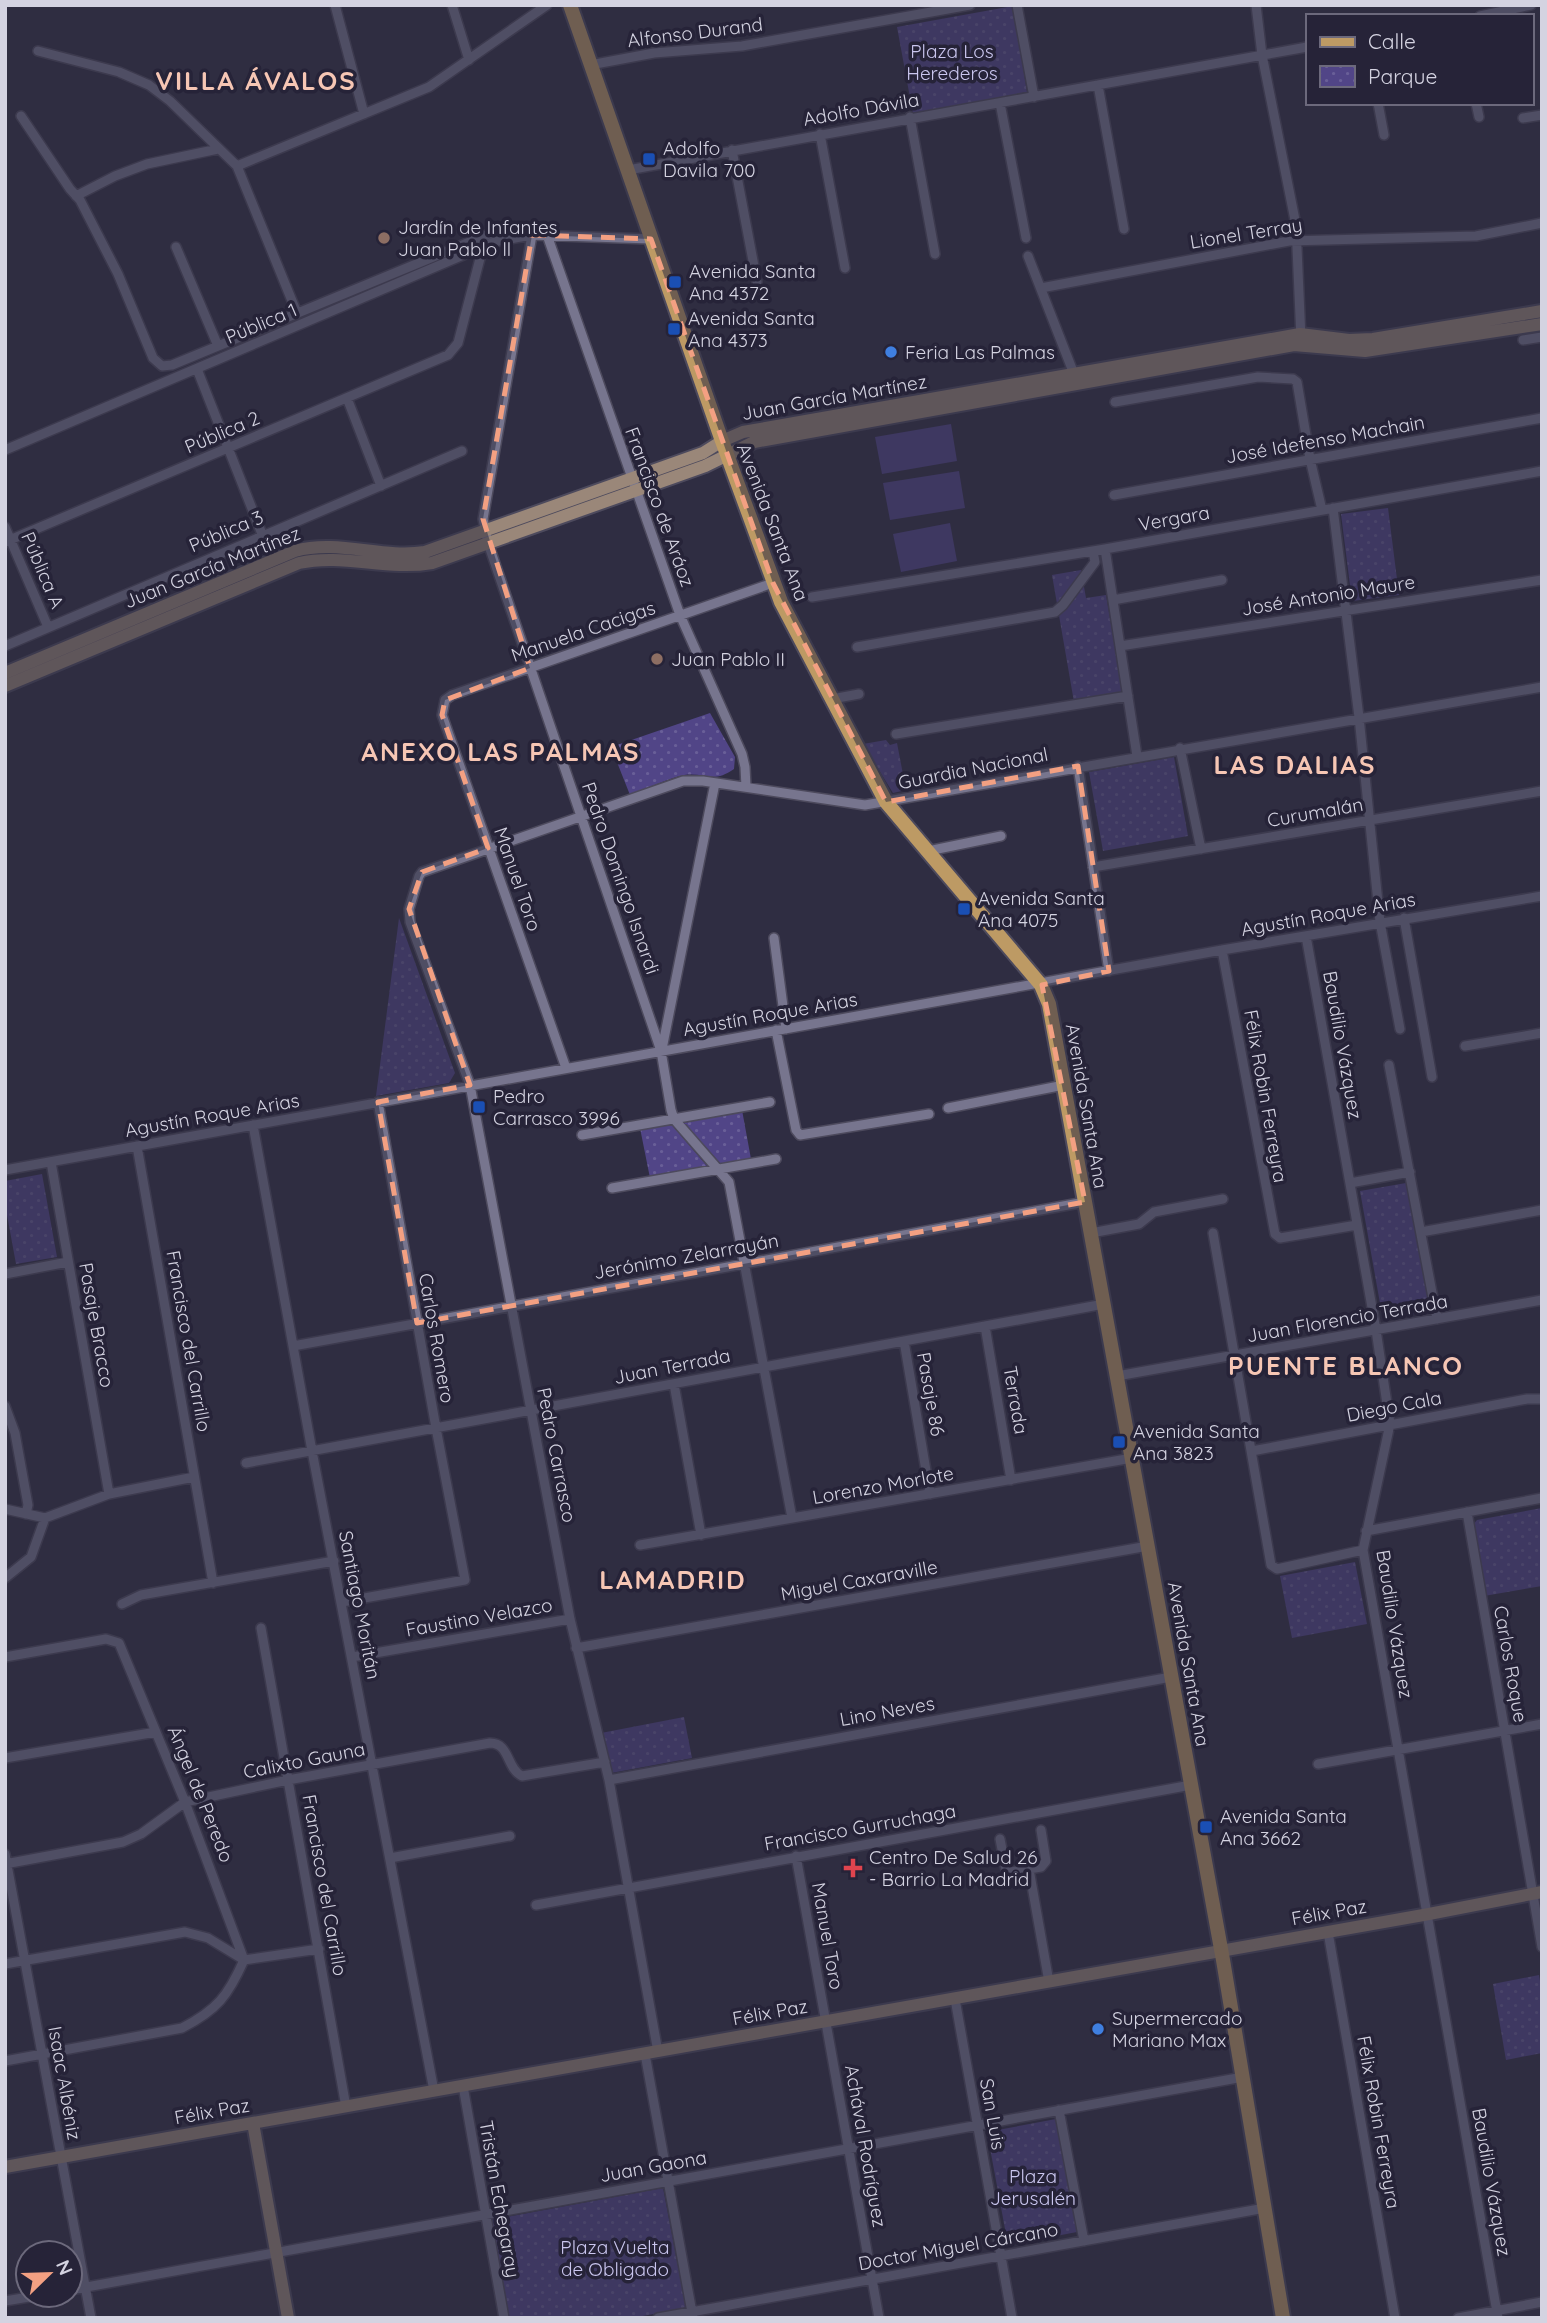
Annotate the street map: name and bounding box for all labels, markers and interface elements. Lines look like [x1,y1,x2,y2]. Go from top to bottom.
street label: Alfonso Durand [626,12,764,52]
legend [1306,14,1533,105]
text: Calle [1368,28,1416,54]
park label: Plaza Los Herederos [906,39,998,85]
text: Parque [1368,63,1437,89]
district label: VILLA ÁVALOS [155,64,357,97]
street label: Adolfo Dávila [801,87,921,131]
place label: Adolfo Davila 700 [663,136,756,182]
marker: Adolfo Davila 700 [641,151,657,167]
street label: Lionel Terray [1188,212,1304,254]
place label: Jardín de Infantes Juan Pablo ll [398,215,558,261]
marker: Jardín de Infantes Juan Pablo ll [376,230,392,246]
place label: Avenida Santa Ana 4372 [689,259,816,305]
marker: Avenida Santa Ana 4372 [667,274,683,290]
street label: Pública 1 [222,297,300,349]
place label: Avenida Santa Ana 4373 [688,306,815,352]
marker: Avenida Santa Ana 4373 [666,321,682,337]
place label: Feria Las Palmas [905,340,1055,364]
marker: Feria Las Palmas [883,344,899,360]
street label: Juan García Martínez [739,369,929,425]
street label: Pública 2 [181,406,263,458]
street label: José Idefenso Machain [1223,410,1427,468]
street label: Francisco de Aráoz [620,424,700,590]
street label: Avenida Santa Ana [732,440,814,604]
street label: Vergara [1137,500,1211,536]
street label: Pública 3 [185,505,267,557]
street label: Juan García Martínez [120,521,304,613]
street label: Pública A [16,528,70,612]
street label: José Antonio Maure [1239,569,1417,621]
street label: Manuela Cacigas [508,595,658,667]
place label: Juan Pablo II [671,647,785,671]
marker: Juan Pablo II [649,651,665,667]
district label: ANEXO LAS PALMAS [361,735,641,768]
street label: Guardia Nacional [896,742,1050,794]
district label: LAS DALIAS [1213,748,1377,781]
street label: Pedro Domingo Isnardi [577,779,665,977]
street label: Curumalán [1265,792,1365,832]
street label: Manuel Toro [489,824,547,934]
place label: Avenida Santa Ana 4075 [978,886,1105,932]
street label: Agustín Roque Arias [1239,887,1417,941]
marker: Avenida Santa Ana 4075 [956,901,972,917]
street label: Baudilio Vázquez [1318,969,1368,1121]
street label: Agustín Roque Arias [681,987,859,1041]
street label: Félix Robin Ferreyra [1239,1008,1293,1184]
street label: Avenida Santa Ana [1061,1022,1113,1190]
place label: Pedro Carrasco 3996 [493,1084,620,1130]
street label: Agustín Roque Arias [123,1088,301,1142]
marker: Pedro Carrasco 3996 [471,1099,487,1115]
street label: Jerónimo Zelarrayán [592,1228,780,1284]
street label: Francisco del Carrillo [161,1248,217,1434]
street label: Pasaje Bracco [74,1261,120,1389]
street label: Carlos Romero [414,1271,460,1405]
street label: Juan Florencio Terrada [1245,1288,1449,1348]
street label: Juan Terrada [612,1343,732,1389]
district label: PUENTE BLANCO [1228,1349,1464,1382]
street label: Pasaje 86 [912,1350,950,1438]
street label: Terrada [998,1364,1034,1436]
street label: Pedro Carrasco [532,1385,582,1525]
street label: Diego Cala [1344,1385,1444,1427]
place label: Avenida Santa Ana 3823 [1133,1419,1260,1465]
marker: Avenida Santa Ana 3823 [1111,1434,1127,1450]
street label: Lorenzo Morlote [810,1461,956,1509]
street label: Santiago Moritán [334,1529,386,1681]
street label: Baudilio Vázquez [1371,1548,1419,1700]
street label: Miguel Caxaraville [779,1554,939,1606]
district label: LAMADRID [599,1563,747,1596]
street label: Avenida Santa Ana [1163,1580,1215,1748]
street label: Faustino Velazco [404,1592,554,1642]
street label: Carlos Roque [1489,1604,1533,1724]
street label: Lino Neves [838,1691,936,1731]
street label: Ángel de Peredo [163,1722,239,1866]
street label: Calixto Gauna [241,1736,367,1784]
street label: Francisco del Carrillo [297,1792,353,1978]
street label: Francisco Gurruchaga [762,1798,958,1856]
place label: Avenida Santa Ana 3662 [1220,1804,1347,1850]
marker: Avenida Santa Ana 3662 [1198,1819,1214,1835]
place label: Centro De Salud 26 - Barrio La Madrid [869,1845,1038,1891]
marker: Centro De Salud 26 - Barrio La Madrid [843,1858,863,1878]
street label: Manuel Toro [807,1881,849,1991]
street label: Félix Paz [1290,1894,1368,1930]
street label: Félix Paz [731,1994,809,2030]
place label: Supermercado Mariano Max [1112,2006,1242,2052]
marker: Supermercado Mariano Max [1090,2021,1106,2037]
street label: Isaac Albéniz [43,2024,87,2142]
street label: Félix Robin Ferreyra [1352,2034,1406,2210]
street label: Achával Rodríguez [840,2063,892,2229]
street label: San Luis [975,2076,1011,2152]
street label: Félix Paz [173,2093,251,2129]
street label: Baudilio Vázquez [1467,2106,1517,2258]
street label: Tristán Echegaray [474,2118,526,2280]
street label: Juan Gaona [598,2145,708,2187]
park label: Plaza Jerusalén [990,2164,1076,2210]
street label: Doctor Miguel Cárcano [856,2217,1060,2275]
park label: Plaza Vuelta de Obligado [560,2235,670,2281]
north arrow [14,2239,84,2309]
text: N [51,2256,78,2278]

